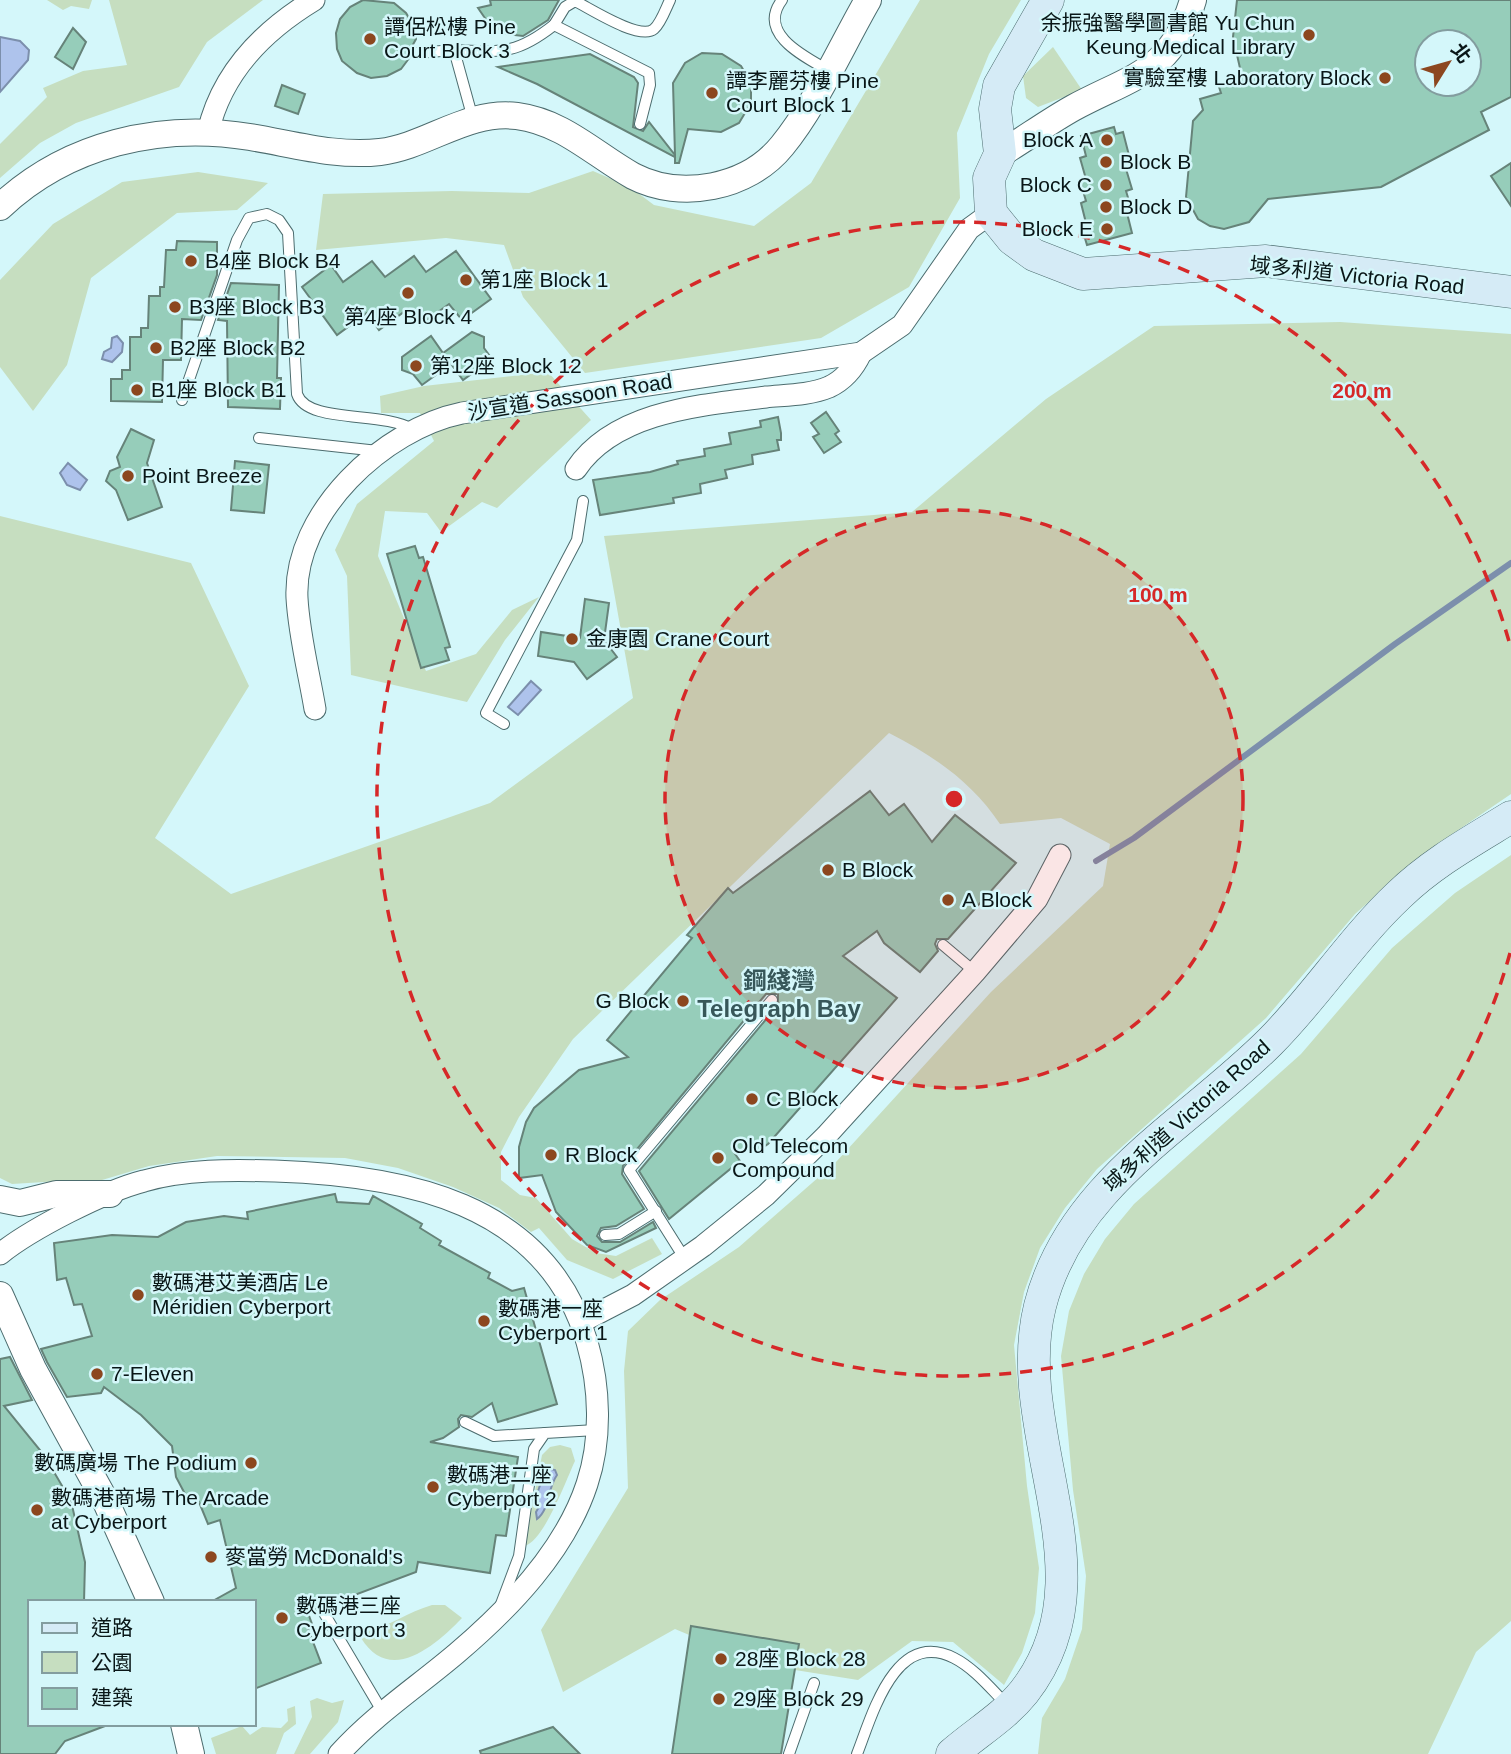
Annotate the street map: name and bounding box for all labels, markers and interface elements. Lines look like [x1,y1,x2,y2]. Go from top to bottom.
place label: 余振強醫學圖書館 Yu Chun Keung Medical Library [1041,11,1295,58]
place label: 譚侶松樓 Pine Court Block 3 [384,15,516,62]
marker: 余振強醫學圖書館 Yu Chun Keung Medical Library [1301,27,1317,43]
north arrow [1413,28,1483,98]
marker: 譚侶松樓 Pine Court Block 3 [362,31,378,47]
text: 北 [1447,39,1475,67]
place label: 實驗室樓 Laboratory Block [1124,66,1371,89]
place label: 譚李麗芬樓 Pine Court Block 1 [726,69,879,116]
marker: 實驗室樓 Laboratory Block [1377,70,1393,86]
marker: 譚李麗芬樓 Pine Court Block 1 [704,85,720,101]
place label: Block A [1023,128,1093,151]
marker: Block A [1099,132,1115,148]
place label: Block B [1120,150,1191,173]
marker: Block B [1098,154,1114,170]
place label: Block C [1020,173,1092,196]
marker: Block C [1098,177,1114,193]
place label: Block D [1120,195,1192,218]
marker: Block D [1098,199,1114,215]
place label: Block E [1022,217,1093,240]
marker: Block E [1099,221,1115,237]
place label: B4座 Block B4 [205,249,341,272]
marker: B4座 Block B4 [183,253,199,269]
street label: 域多利道 Victoria Road [1249,253,1465,298]
place label: 第1座 Block 1 [480,268,608,291]
marker: 第1座 Block 1 [458,272,474,288]
marker: 第4座 Block 4 [400,285,416,301]
place label: B3座 Block B3 [189,295,324,318]
marker: B3座 Block B3 [167,299,183,315]
place label: 第4座 Block 4 [344,305,473,328]
place label: B2座 Block B2 [170,336,305,359]
marker: B2座 Block B2 [148,340,164,356]
place label: 第12座 Block 12 [430,354,582,377]
marker: 第12座 Block 12 [408,358,424,374]
street label: 沙宣道 Sassoon Road [466,369,674,424]
place label: B1座 Block B1 [151,378,286,401]
text: 200 m [1332,379,1392,402]
marker: B1座 Block B1 [129,382,145,398]
place label: Point Breeze [142,464,262,487]
marker: Point Breeze [120,468,136,484]
text: 100 m [1128,583,1188,606]
place label: 金康園 Crane Court [586,627,769,650]
marker: 金康園 Crane Court [564,631,580,647]
centre of rings [942,787,966,811]
place label: B Block [842,858,914,881]
marker: B Block [820,862,836,878]
place label: A Block [962,888,1033,911]
marker: A Block [940,892,956,908]
district label: 鋼綫灣 Telegraph Bay [697,967,861,1022]
place label: G Block [595,989,669,1012]
marker: G Block [675,993,691,1009]
street label: 域多利道 Victoria Road [1099,1035,1274,1196]
place label: C Block [766,1087,839,1110]
marker: C Block [744,1091,760,1107]
place label: Old Telecom Compound [732,1134,848,1181]
place label: R Block [565,1143,638,1166]
marker: R Block [543,1147,559,1163]
marker: Old Telecom Compound [710,1150,726,1166]
place label: 數碼港艾美酒店 Le Méridien Cyberport [152,1271,331,1318]
marker: 數碼港艾美酒店 Le Méridien Cyberport [130,1287,146,1303]
place label: 數碼港一座 Cyberport 1 [498,1297,608,1344]
marker: 數碼港一座 Cyberport 1 [476,1313,492,1329]
place label: 7-Eleven [111,1362,194,1385]
marker: 7-Eleven [89,1366,105,1382]
place label: 數碼廣場 The Podium [34,1451,237,1474]
marker: 數碼廣場 The Podium [243,1455,259,1471]
place label: 數碼港二座 Cyberport 2 [447,1463,557,1510]
marker: 數碼港二座 Cyberport 2 [425,1479,441,1495]
place label: 數碼港商場 The Arcade at Cyberport [51,1486,269,1533]
marker: 數碼港商場 The Arcade at Cyberport [29,1502,45,1518]
place label: 麥當勞 McDonald's [225,1545,403,1568]
marker: 麥當勞 McDonald's [203,1549,219,1565]
place label: 數碼港三座 Cyberport 3 [296,1594,406,1641]
legend [28,1600,256,1726]
marker: 數碼港三座 Cyberport 3 [274,1610,290,1626]
text: 道路 [91,1616,133,1639]
place label: 28座 Block 28 [735,1647,866,1670]
text: 公園 [91,1651,133,1674]
marker: 28座 Block 28 [713,1651,729,1667]
text: 建築 [91,1686,133,1709]
place label: 29座 Block 29 [733,1687,864,1710]
marker: 29座 Block 29 [711,1691,727,1707]

